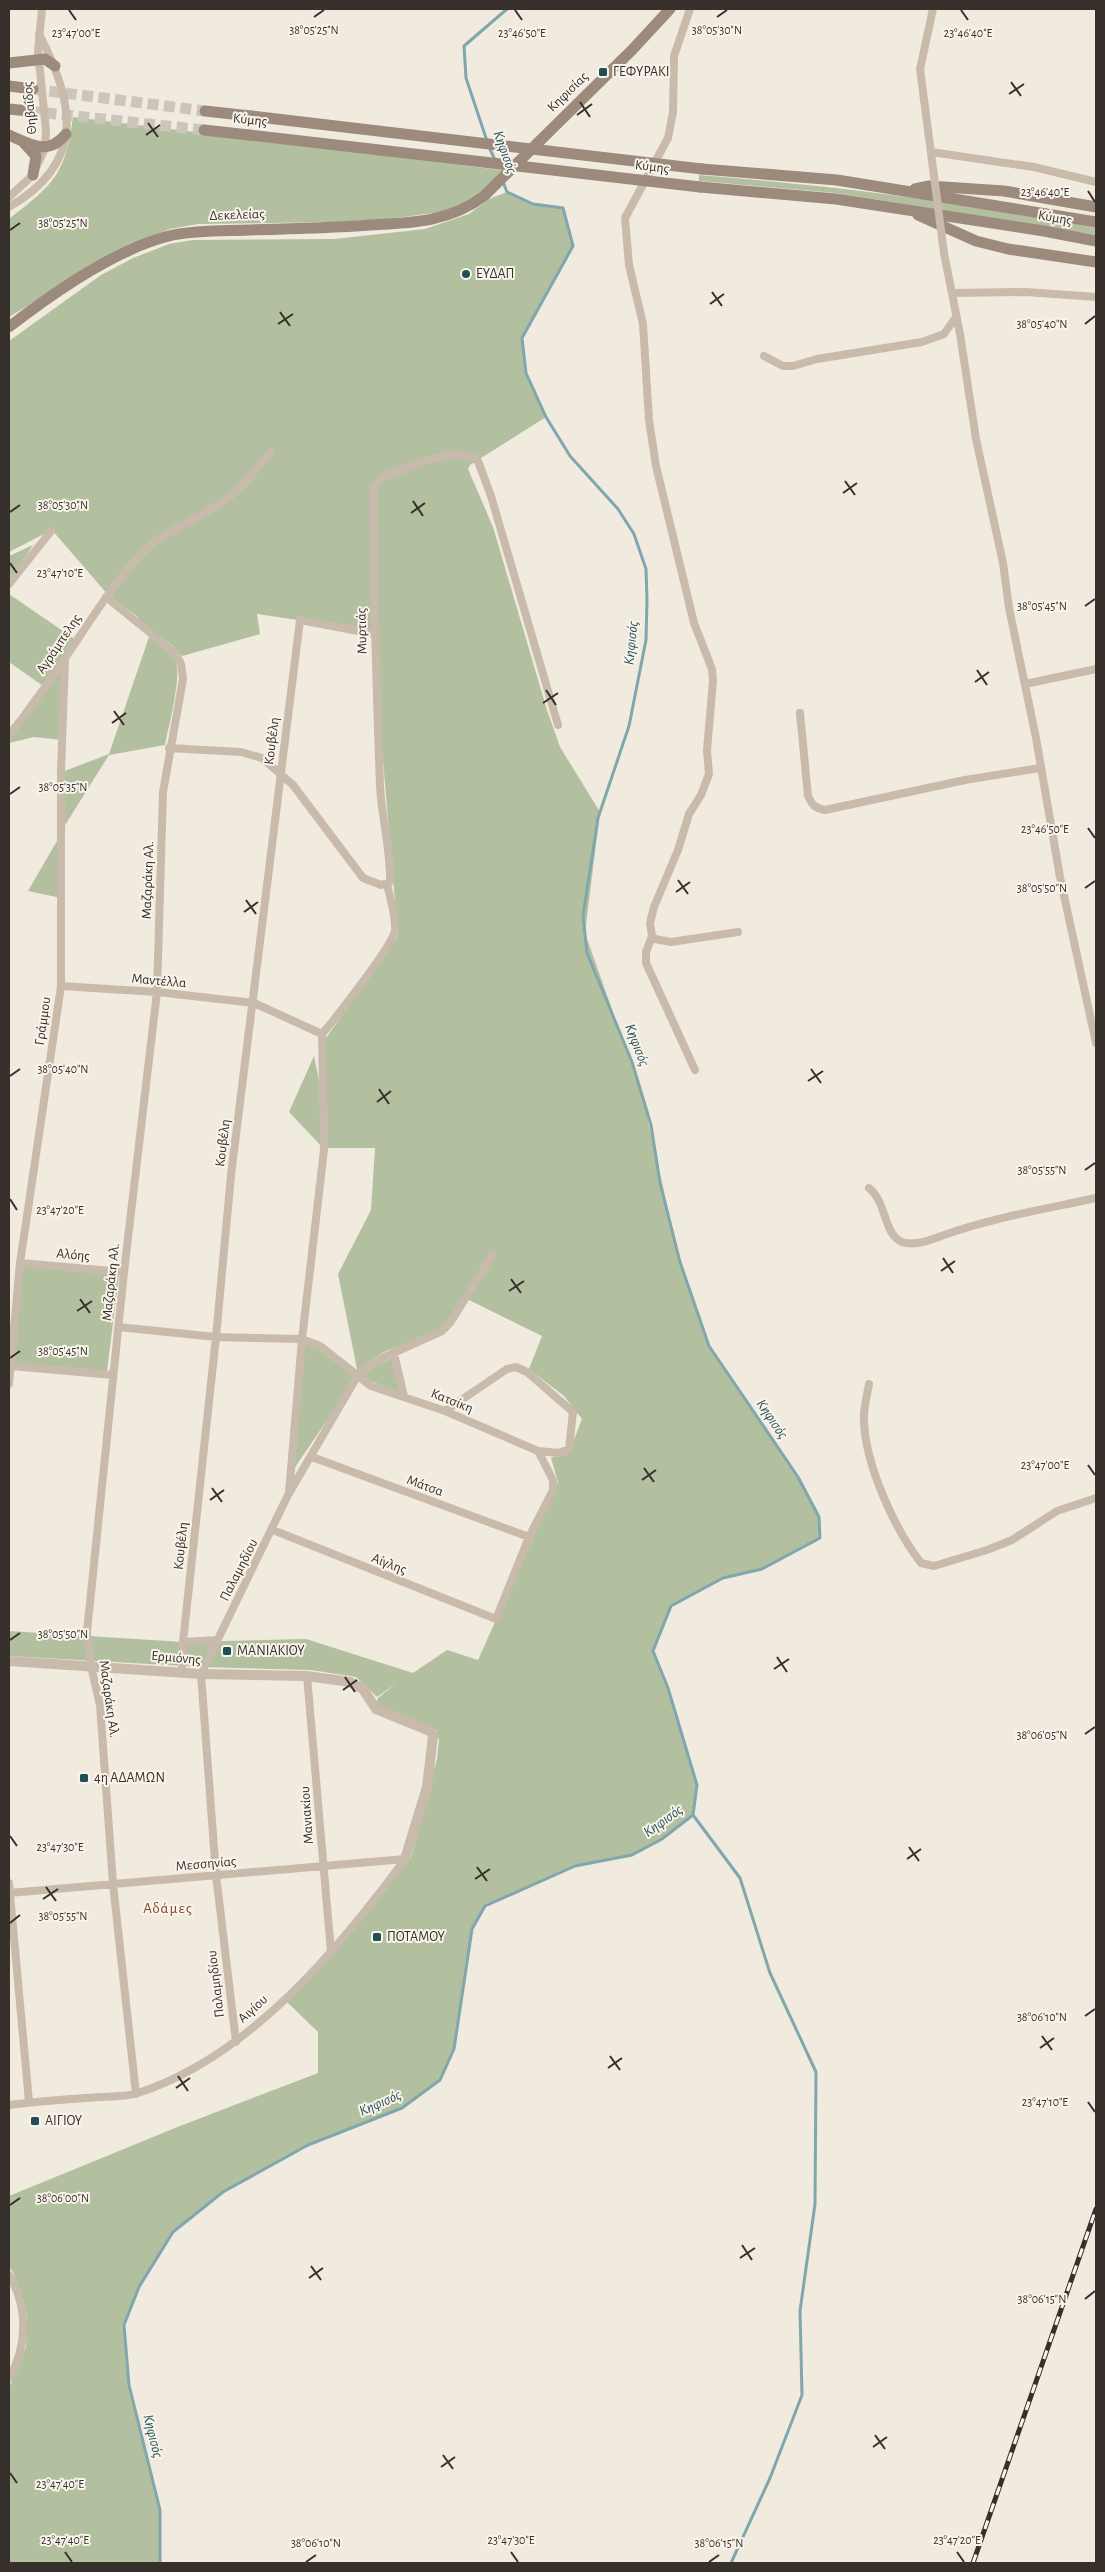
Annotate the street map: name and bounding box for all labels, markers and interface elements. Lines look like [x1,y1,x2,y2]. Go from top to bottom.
text: 38°05'25"N [289,24,339,36]
text: 38°05'30"N [692,24,742,36]
text: 23°47'00"E [52,27,100,39]
text: 23°46'50"E [498,27,546,39]
text: 23°46'40"E [944,27,993,39]
place label: ΓΕΦΥΡΑΚΙ [613,65,669,79]
marker: ΓΕΦΥΡΑΚΙ [597,66,609,78]
street label: Κηφισίας [545,69,591,115]
street label: Θηβαΐδος [20,80,39,135]
street label: Κύμης [232,111,268,129]
water label: Κηφισός [490,129,520,176]
street label: Κύμης [634,158,670,176]
text: 23°46'40"E [1021,186,1070,198]
street label: Δεκελείας [209,207,265,223]
street label: Κύμης [1037,208,1074,228]
text: 38°05'25"N [38,217,88,229]
place label: ΕΥΔΑΠ [476,267,515,281]
marker: ΕΥΔΑΠ [460,268,472,280]
text: 38°05'40"N [1016,318,1068,330]
text: 38°05'30"N [38,499,88,511]
text: 23°47'10"E [37,567,83,579]
text: 38°05'45"N [1017,600,1067,612]
street label: Μυρτιάς [355,607,369,654]
street label: Αγράμπελης [34,611,84,676]
water label: Κηφισός [621,619,641,666]
street label: Κουβέλη [262,716,282,766]
text: 38°05'35"N [38,781,88,793]
text: 23°46'50"E [1021,823,1069,835]
street label: Μαζαράκη Αλ. [140,841,156,919]
text: 38°05'50"N [1017,882,1067,894]
street label: Μαντέλλα [131,972,187,990]
street label: Γράμμου [33,996,53,1046]
water label: Κηφισός [622,1022,652,1069]
text: 38°05'40"N [37,1063,89,1075]
street label: Κουβέλη [213,1118,233,1168]
text: 38°05'55"N [1017,1164,1067,1176]
text: 23°47'20"E [36,1204,84,1216]
street label: Μαζαράκη Αλ. [100,1242,122,1322]
street label: Αλόης [56,1247,91,1263]
text: 38°05'45"N [38,1345,88,1357]
street label: Κατσίκη [429,1386,475,1416]
water label: Κηφισός [753,1397,791,1442]
text: 23°47'00"E [1021,1459,1069,1471]
street label: Μάτσα [405,1473,445,1499]
street label: Κουβέλη [172,1522,190,1570]
street label: Παλαμηδίου [217,1537,261,1603]
street label: Αίγλης [370,1551,409,1577]
text: 38°05'50"N [38,1628,88,1640]
place label: ΜΑΝΙΑΚΙΟΥ [237,1644,305,1658]
marker: ΜΑΝΙΑΚΙΟΥ [221,1645,233,1657]
street label: Ερμιόνης [151,1649,202,1667]
street label: Μαζαράκη Αλ. [97,1659,121,1739]
text: 38°06'05"N [1016,1729,1068,1741]
place label: 4η ΑΔΑΜΩΝ [94,1771,165,1785]
marker: 4η ΑΔΑΜΩΝ [78,1772,90,1784]
street label: Μανιακίου [298,1786,316,1844]
water label: Κηφισός [641,1801,686,1840]
text: 23°47'30"E [36,1841,84,1853]
street label: Μεσσηνίας [175,1854,237,1874]
district label: Αδάμες [143,1901,193,1916]
text: 38°05'55"N [38,1910,88,1922]
place label: ΠΟΤΑΜΟΥ [387,1930,446,1944]
marker: ΠΟΤΑΜΟΥ [371,1931,383,1943]
street label: Παλαμηδίου [205,1950,227,2018]
street label: Αιγίου [236,1992,270,2026]
text: 38°06'10"N [1017,2011,1067,2023]
water label: Κηφισός [357,2087,404,2119]
text: 23°47'10"E [1022,2096,1068,2108]
place label: ΑΙΓΙΟΥ [45,2114,83,2128]
marker: ΑΙΓΙΟΥ [29,2115,41,2127]
text: 38°06'00"N [37,2192,89,2204]
text: 38°06'15"N [1018,2293,1066,2305]
water label: Κηφισός [140,2413,166,2460]
text: 23°47'40"E [36,2478,84,2490]
text: 23°47'40"E [41,2534,89,2546]
text: 23°47'30"E [487,2534,535,2546]
text: 23°47'20"E [933,2534,981,2546]
text: 38°06'10"N [291,2537,341,2549]
text: 38°06'15"N [695,2537,743,2549]

